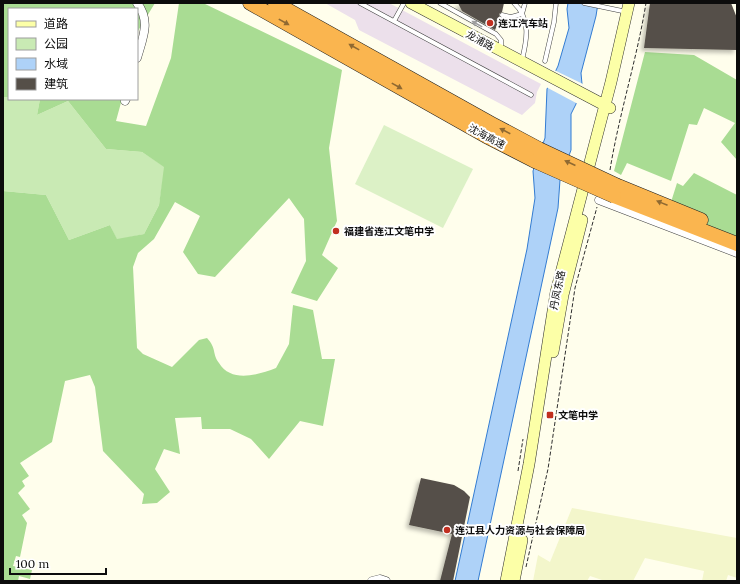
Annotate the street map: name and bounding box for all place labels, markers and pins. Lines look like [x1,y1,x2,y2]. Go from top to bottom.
place label: 连江汽车站 [498,17,548,30]
marker: 连江汽车站 [485,18,495,28]
place label: 福建省连江文笔中学 [344,225,434,238]
marker: 福建省连江文笔中学 [331,226,341,236]
place label: 文笔中学 [558,409,598,422]
marker: 文笔中学 [545,410,555,420]
place label: 连江县人力资源与社会保障局 [455,524,585,537]
marker: 连江县人力资源与社会保障局 [442,525,452,535]

